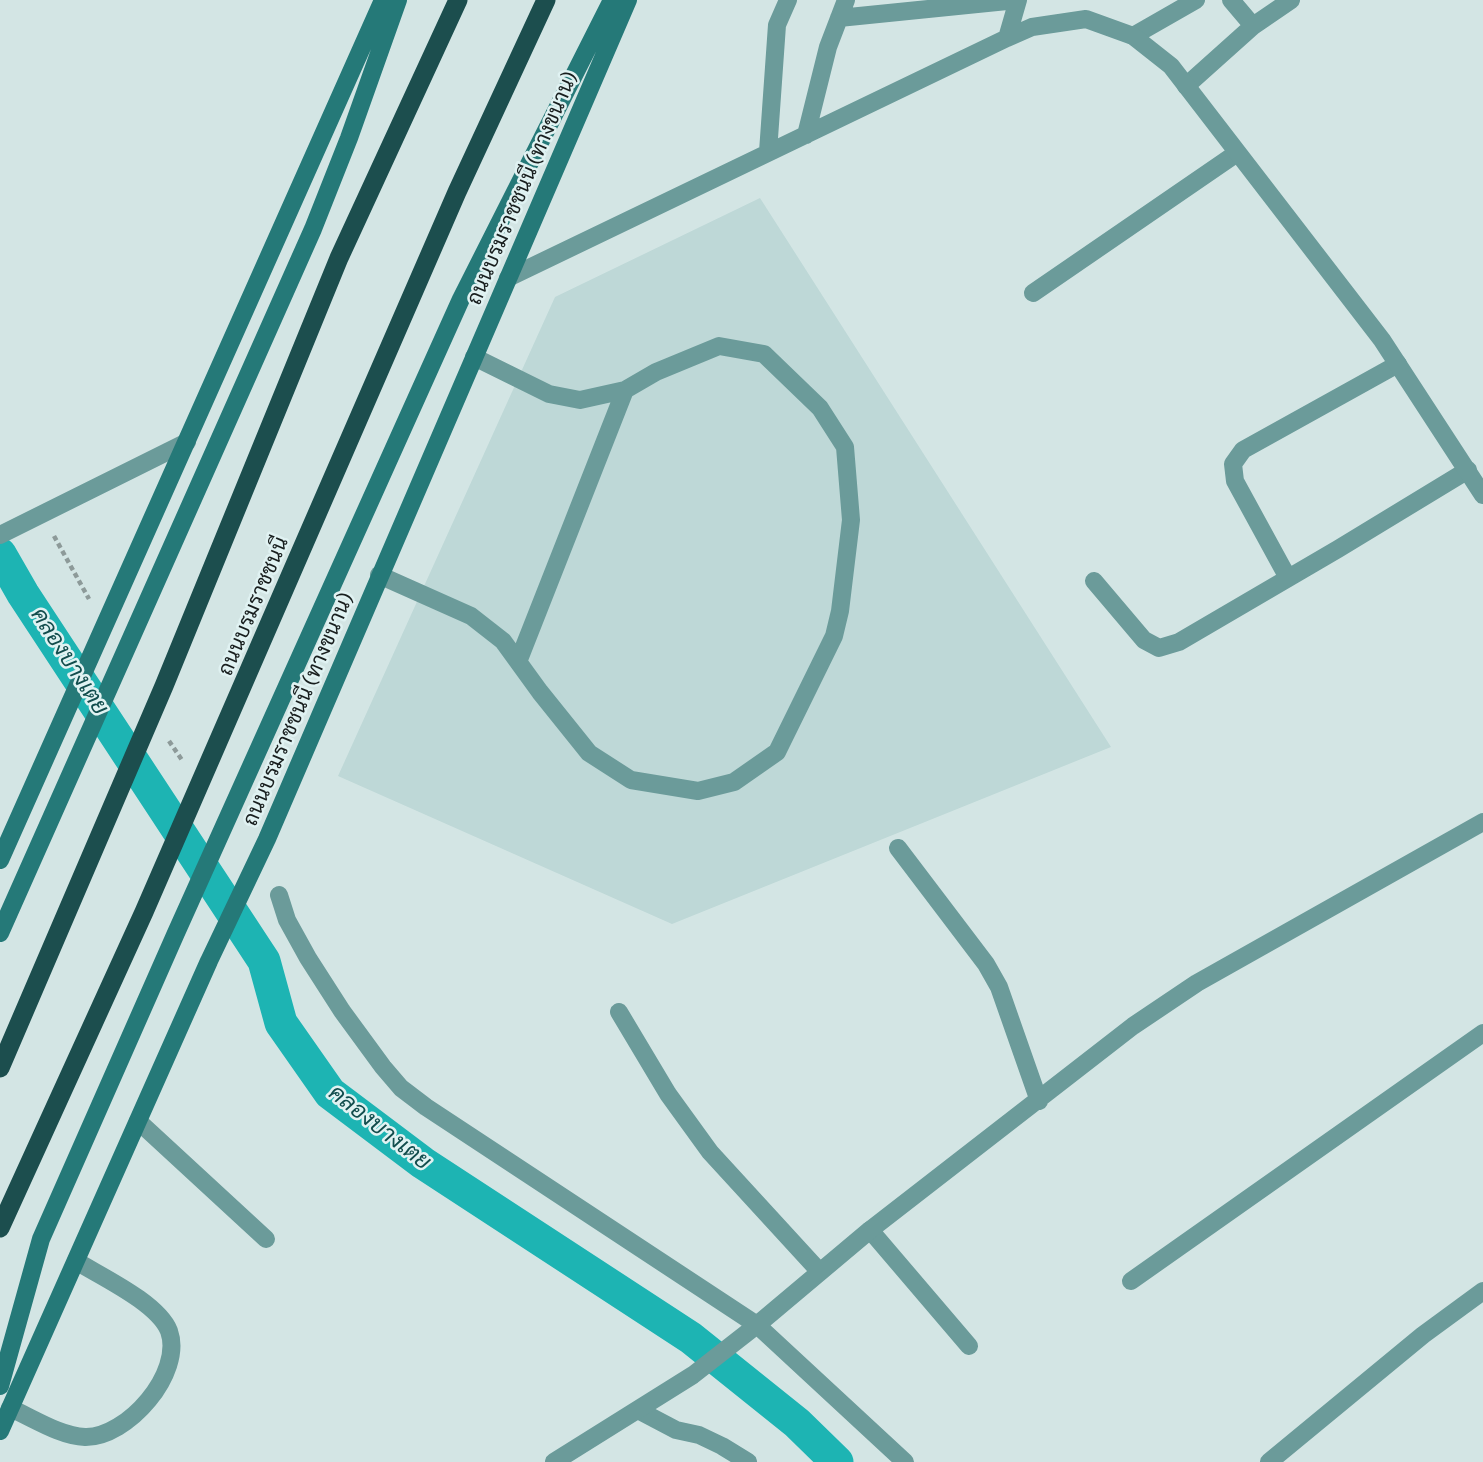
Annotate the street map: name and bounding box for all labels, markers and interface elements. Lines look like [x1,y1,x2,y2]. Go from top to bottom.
street label: ถนนบรมราชชนนี (ทางขนาน) [461,67,583,309]
street label: ถนนบรมราชชนนี [212,533,294,679]
street label: ถนนบรมราชชนนี (ทางขนาน) [237,588,359,830]
water label: คลองบางเตย [25,602,115,720]
water label: คลองบางเตย [324,1079,436,1175]

